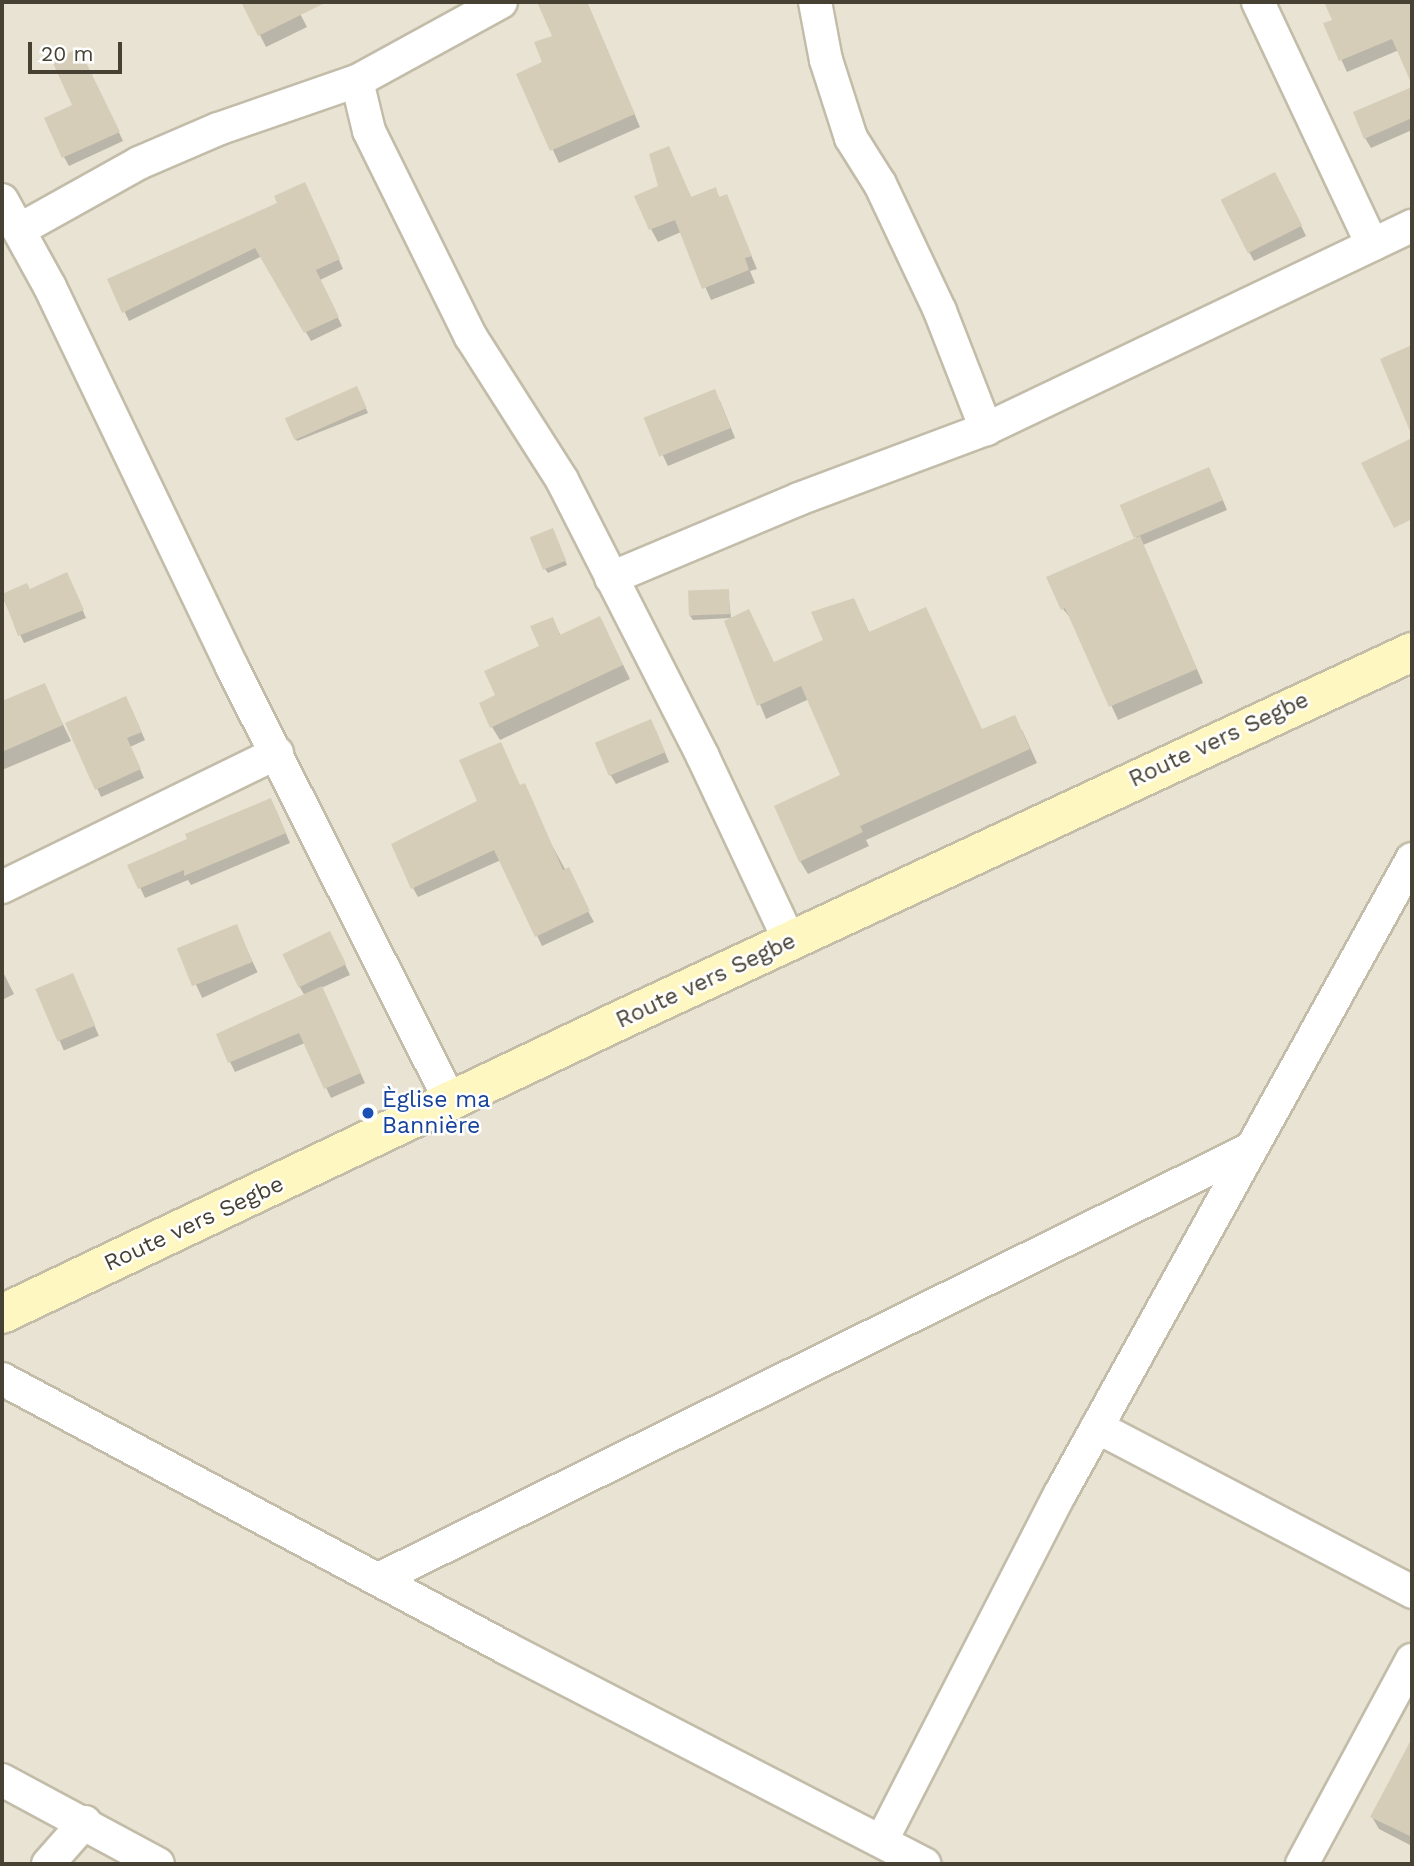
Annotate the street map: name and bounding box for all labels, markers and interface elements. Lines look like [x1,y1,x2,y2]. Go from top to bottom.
scale bar [32,28,126,72]
text: 20 m [41,41,93,66]
street label: Route vers Segbe [1124,686,1314,794]
street label: Route vers Segbe [611,927,801,1035]
place label: Èglise ma Bannière [382,1086,490,1140]
marker: Èglise ma Bannière [360,1105,376,1121]
street label: Route vers Segbe [99,1170,289,1278]

